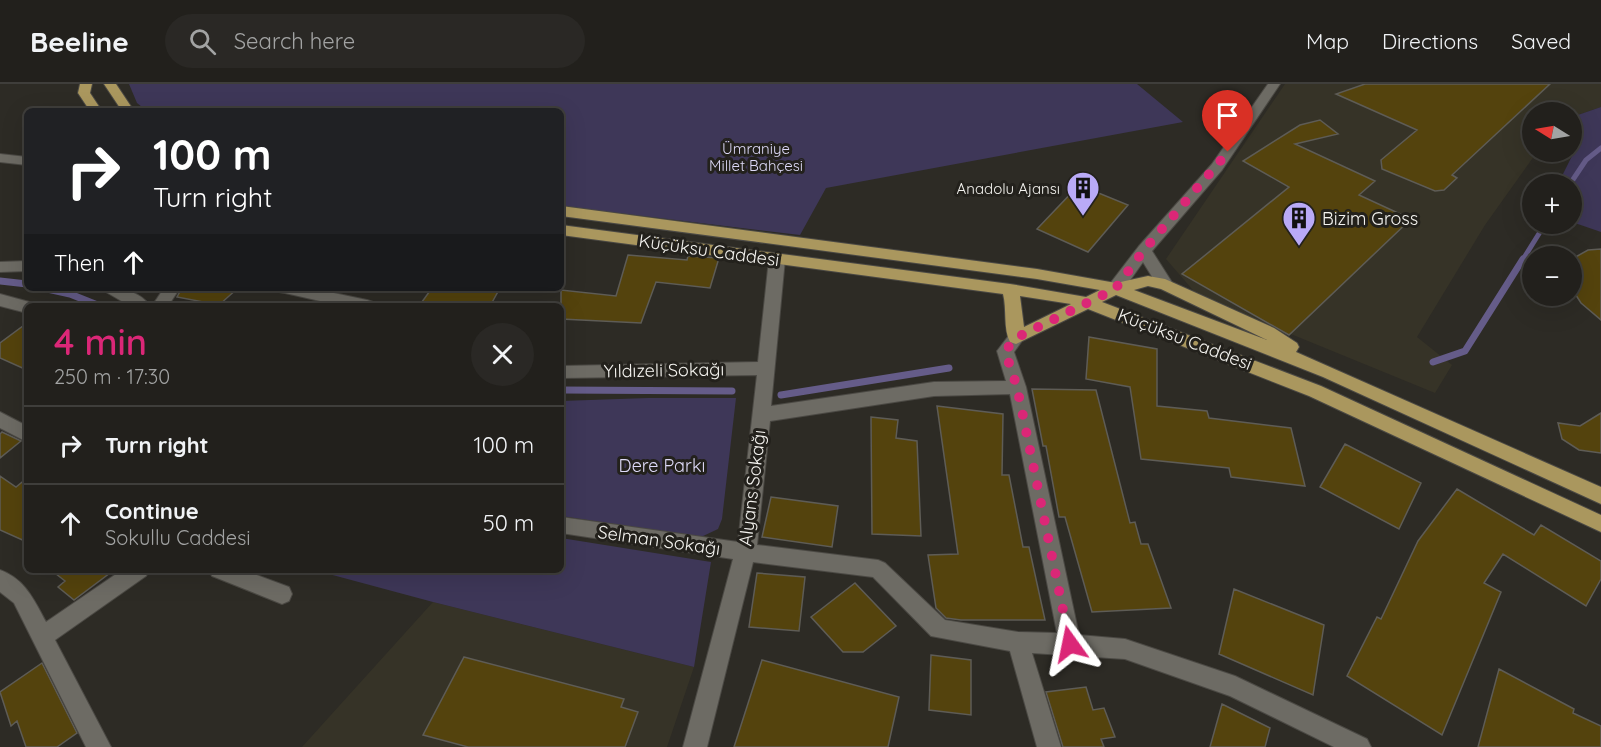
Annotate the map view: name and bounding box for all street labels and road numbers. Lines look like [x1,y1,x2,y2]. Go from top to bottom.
street label: Küçüksu Caddesi [637,229,781,271]
street label: Küçüksu Caddesi [1115,303,1255,375]
street label: Yıldızeli Sokağı [603,357,725,383]
street label: Alyans Sokağı [733,429,771,547]
street label: Selman Sokağı [596,520,722,560]

